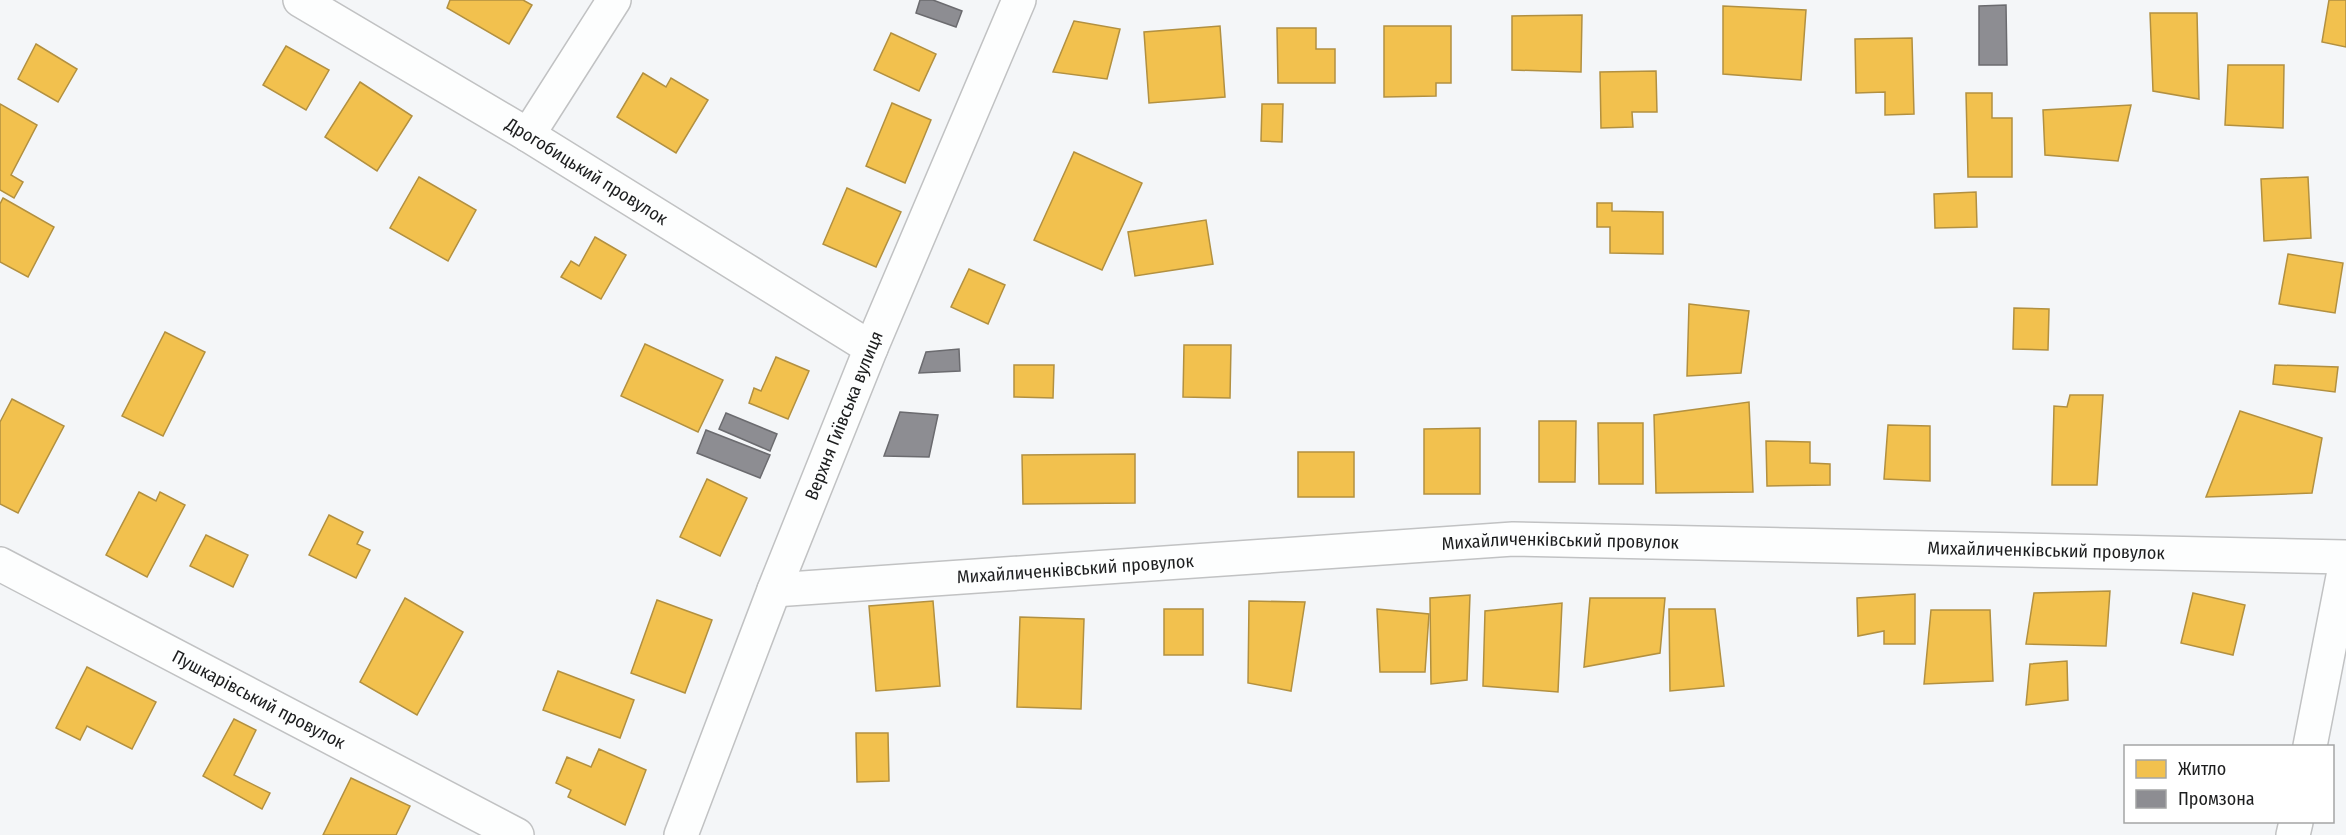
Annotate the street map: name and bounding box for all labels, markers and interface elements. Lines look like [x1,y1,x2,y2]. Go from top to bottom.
street label: Дрогобицький провулок [501,113,672,230]
street label: Верхня Гиївська вулиця [800,328,888,503]
street label: Михайличенківський провулок [1441,528,1680,555]
street label: Михайличенківський провулок [1927,537,2166,564]
street label: Михайличенківський провулок [956,550,1195,588]
street label: Пушкарівський провулок [168,645,349,754]
legend [2124,745,2334,823]
text: Житло [2178,758,2226,780]
text: Промзона [2178,788,2255,810]

